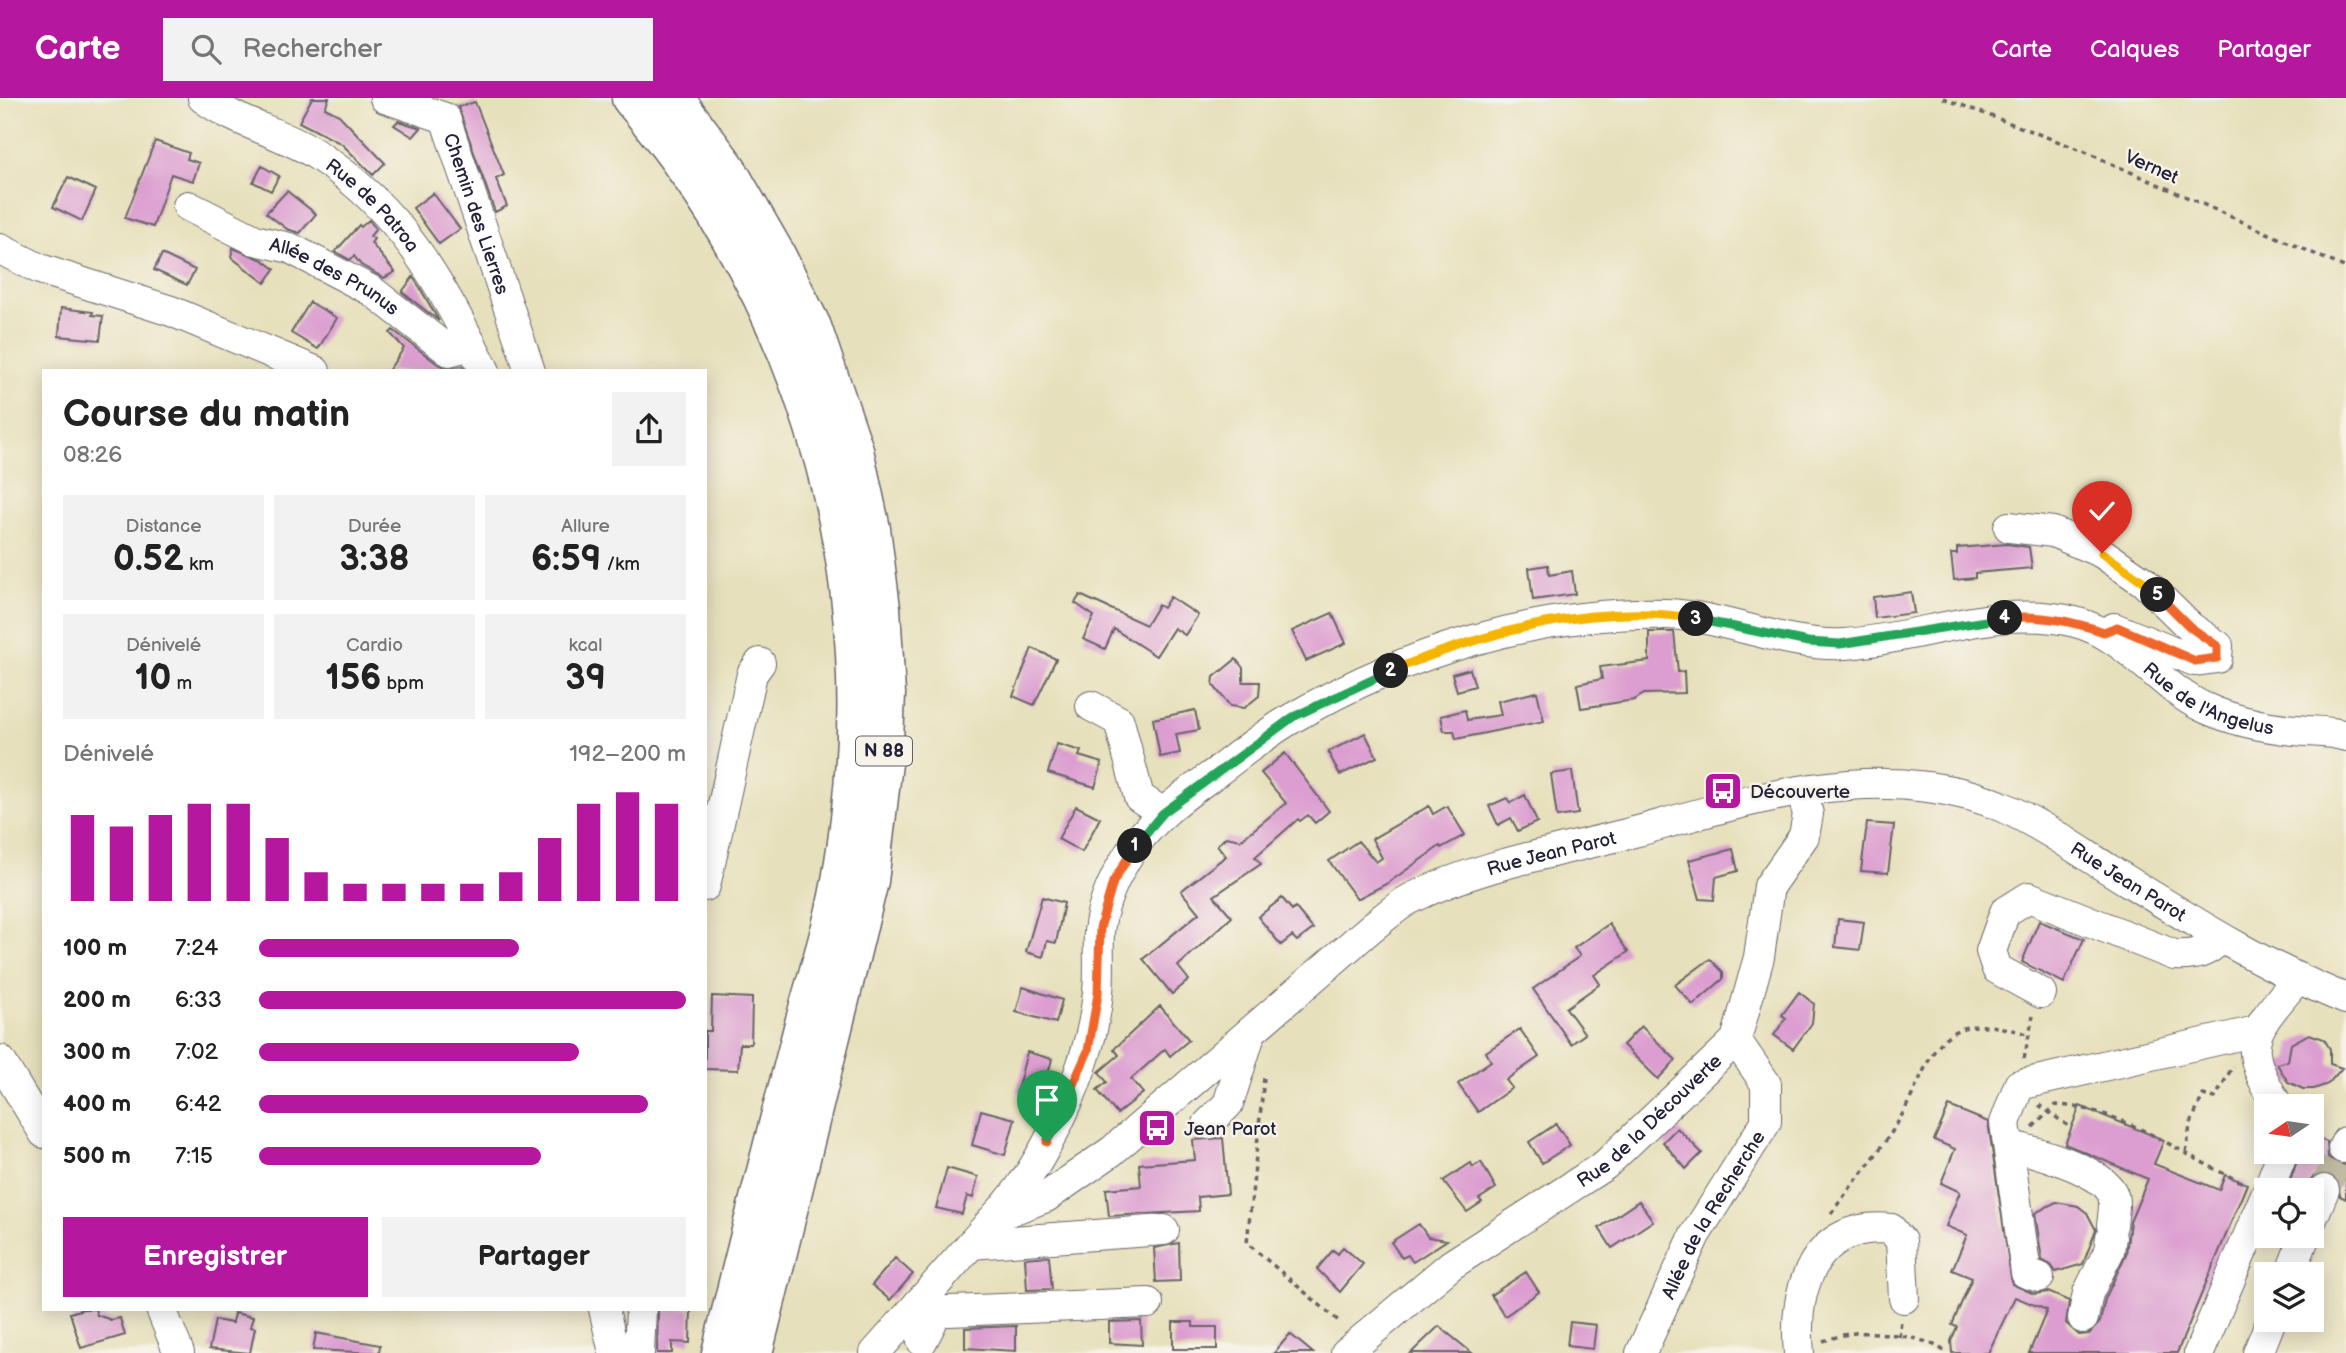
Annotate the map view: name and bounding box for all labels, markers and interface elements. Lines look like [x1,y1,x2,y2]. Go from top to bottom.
search box [163,18,653,81]
text: Carte [35,29,121,69]
icon: search [187,30,225,68]
text: Rechercher [243,34,382,65]
text: Carte [1992,35,2052,64]
text: Calques [2090,35,2179,64]
text: Partager [2217,35,2311,64]
street label: Chemin des Lierres [438,130,513,298]
street label: Vernet [2121,145,2182,189]
street label: Rue de Patroa [321,154,424,257]
street label: Allée des Prunus [267,234,403,321]
text: Course du matin [63,392,350,437]
button: share [612,392,686,466]
text: 08:26 [63,441,122,469]
pin [2072,481,2132,553]
icon: check [2083,492,2121,530]
text: Distance [126,515,201,538]
text: Durée [348,515,401,538]
text: Allure [561,515,610,538]
text: 0.52 [113,538,184,581]
text: 3:38 [339,538,410,581]
text: 6:59 [531,538,601,581]
text: km [184,553,214,576]
text: /km [601,553,640,576]
pin: 5 [2140,578,2176,612]
text: 5 [2152,583,2163,606]
pin: 4 [1988,601,2022,636]
pin: 3 [1678,602,1714,636]
text: 4 [1999,606,2010,629]
text: 3 [1690,607,1701,630]
text: Dénivelé [126,634,201,657]
text: Cardio [346,634,403,657]
text: kcal [568,634,603,657]
pin: 2 [1374,654,1408,688]
text: 10 [135,657,171,700]
text: 156 [325,657,381,700]
text: 39 [565,657,606,700]
street label: Rue de l'Angelus [2138,658,2275,740]
text: 2 [1385,659,1396,682]
text: m [171,672,192,695]
text: bpm [381,672,424,695]
road number: N 88 [856,736,912,766]
text: Dénivelé [63,740,154,768]
text: 192–200 m [569,740,686,768]
bus stop icon: Découverte [1702,770,1744,812]
place label: Découverte [1750,781,1850,804]
street label: Rue Jean Parot [1484,827,1618,882]
pin: 1 [1118,828,1152,864]
text: 1 [1131,834,1139,857]
street label: Rue Jean Parot [2066,838,2190,927]
text: 100 m [63,934,127,962]
text: 7:24 [175,934,218,962]
text: 200 m [63,986,131,1014]
text: 6:33 [175,986,222,1014]
text: 300 m [63,1038,131,1066]
text: 7:02 [175,1038,218,1066]
street label: Rue de la Découverte [1573,1050,1727,1193]
pin [1017,1070,1077,1142]
icon: arrive [1028,1081,1066,1119]
text: 400 m [63,1090,131,1118]
text: 6:42 [175,1090,221,1118]
north arrow [2254,1094,2324,1164]
map controls [2254,1094,2324,1332]
bus stop icon: Jean Parot [1136,1107,1178,1149]
place label: Jean Parot [1184,1118,1276,1141]
street label: Allée de la Recherche [1657,1127,1771,1303]
text: 500 m [63,1142,131,1170]
text: 7:15 [175,1142,213,1170]
button: locate [2254,1178,2324,1248]
button: Enregistrer [63,1217,368,1297]
button: Partager [382,1217,686,1297]
button: layers [2254,1262,2324,1332]

